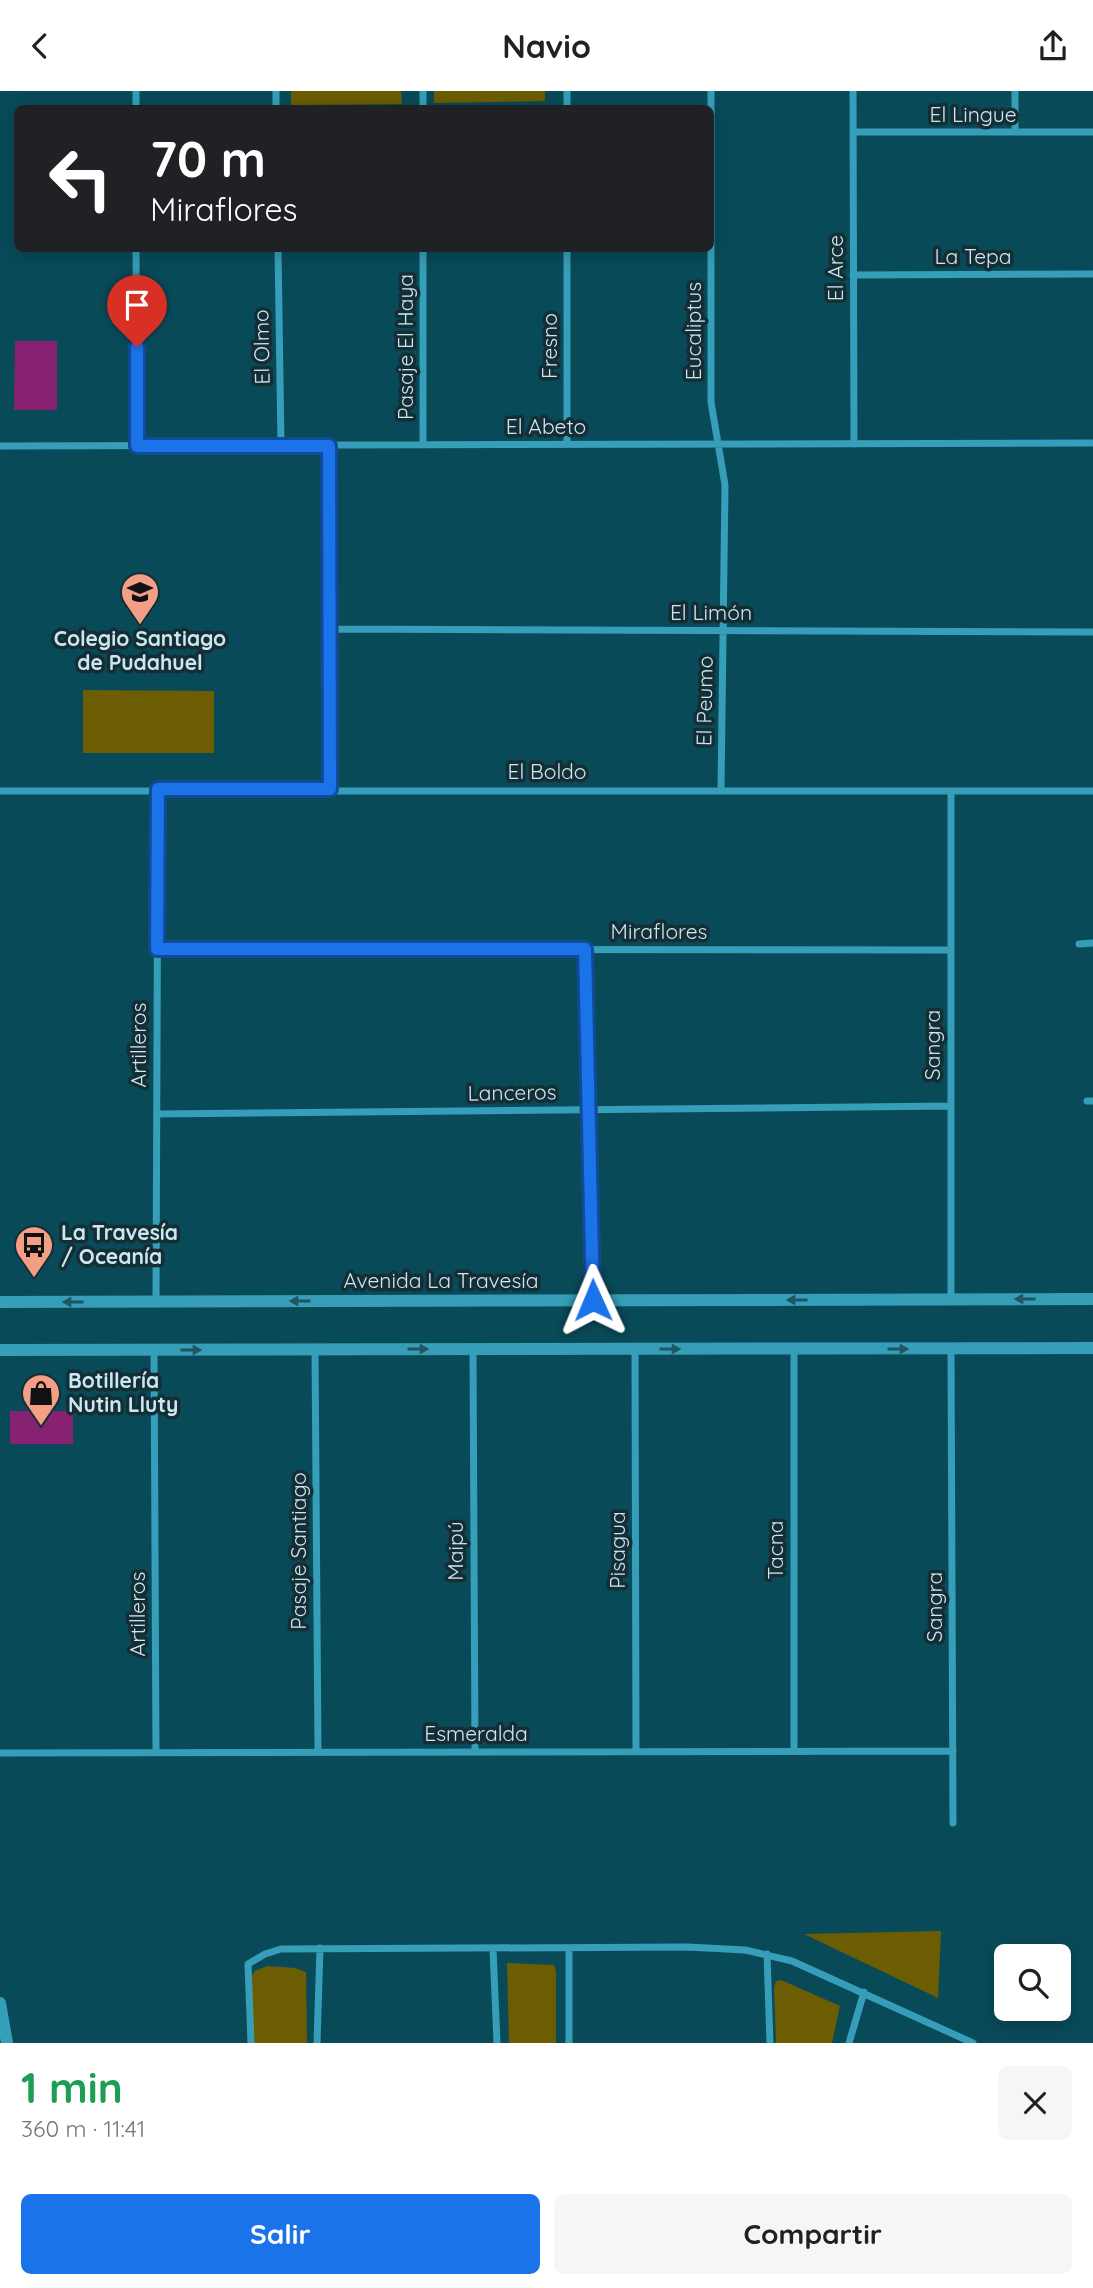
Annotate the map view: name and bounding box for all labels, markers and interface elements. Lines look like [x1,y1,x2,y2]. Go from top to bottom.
text: Navio [502,26,591,66]
icon: back [21,27,59,65]
icon: share [1034,27,1072,65]
street label: El Lingue [929,101,1017,127]
text: 70 m [150,128,266,189]
icon: left [35,133,126,224]
text: Miraflores [150,189,298,229]
street label: El Arce [822,235,848,301]
street label: La Tepa [934,243,1012,269]
street label: Pasaje El Haya [392,274,418,420]
pin [107,275,167,347]
street label: Eucaliptus [680,282,706,380]
icon: arrive [118,286,156,324]
street label: El Olmo [247,309,275,385]
street label: Fresno [536,313,562,379]
street label: El Abeto [506,413,586,439]
school or university icon: Colegio Santiago de Pudahuel [119,571,161,626]
street label: El Limón [670,599,752,625]
place label: Colegio Santiago de Pudahuel [54,625,226,675]
street label: El Peumo [690,656,718,746]
street label: El Boldo [508,758,586,784]
street label: Miraflores [611,918,707,944]
street label: Artilleros [125,1003,151,1087]
street label: Sangra [919,1010,945,1080]
street label: Lanceros [467,1078,557,1106]
place label: La Travesía / Oceanía [61,1219,178,1269]
bus stop icon: La Travesía / Oceanía [13,1224,55,1279]
position arrow [556,1263,630,1337]
street label: Avenida La Travesía [344,1267,538,1293]
one-way arrow [1014,1293,1036,1305]
one-way arrow [786,1294,808,1306]
one-way arrow [289,1295,311,1307]
one-way arrow [62,1296,84,1308]
one-way arrow [659,1343,681,1355]
one-way arrow [887,1343,909,1355]
one-way arrow [180,1344,202,1356]
one-way arrow [407,1344,429,1355]
place label: Botillería Nutin Lluty [68,1367,178,1417]
shop icon: Botillería Nutin Lluty [20,1372,62,1427]
street label: Pasaje Santiago [285,1472,311,1630]
street label: Pisagua [604,1511,630,1589]
street label: Tacna [762,1520,788,1580]
street label: Maipú [442,1521,468,1581]
street label: Artilleros [124,1572,150,1656]
street label: Sangra [921,1572,947,1642]
street label: Esmeralda [424,1720,528,1746]
map controls [994,1944,1071,2021]
button: search [994,1944,1071,2021]
text: 1 min [21,2061,123,2114]
button: close [998,2066,1072,2140]
text: 360 m · 11:41 [21,2114,145,2143]
button: Salir [21,2194,540,2274]
button: Compartir [554,2194,1072,2274]

